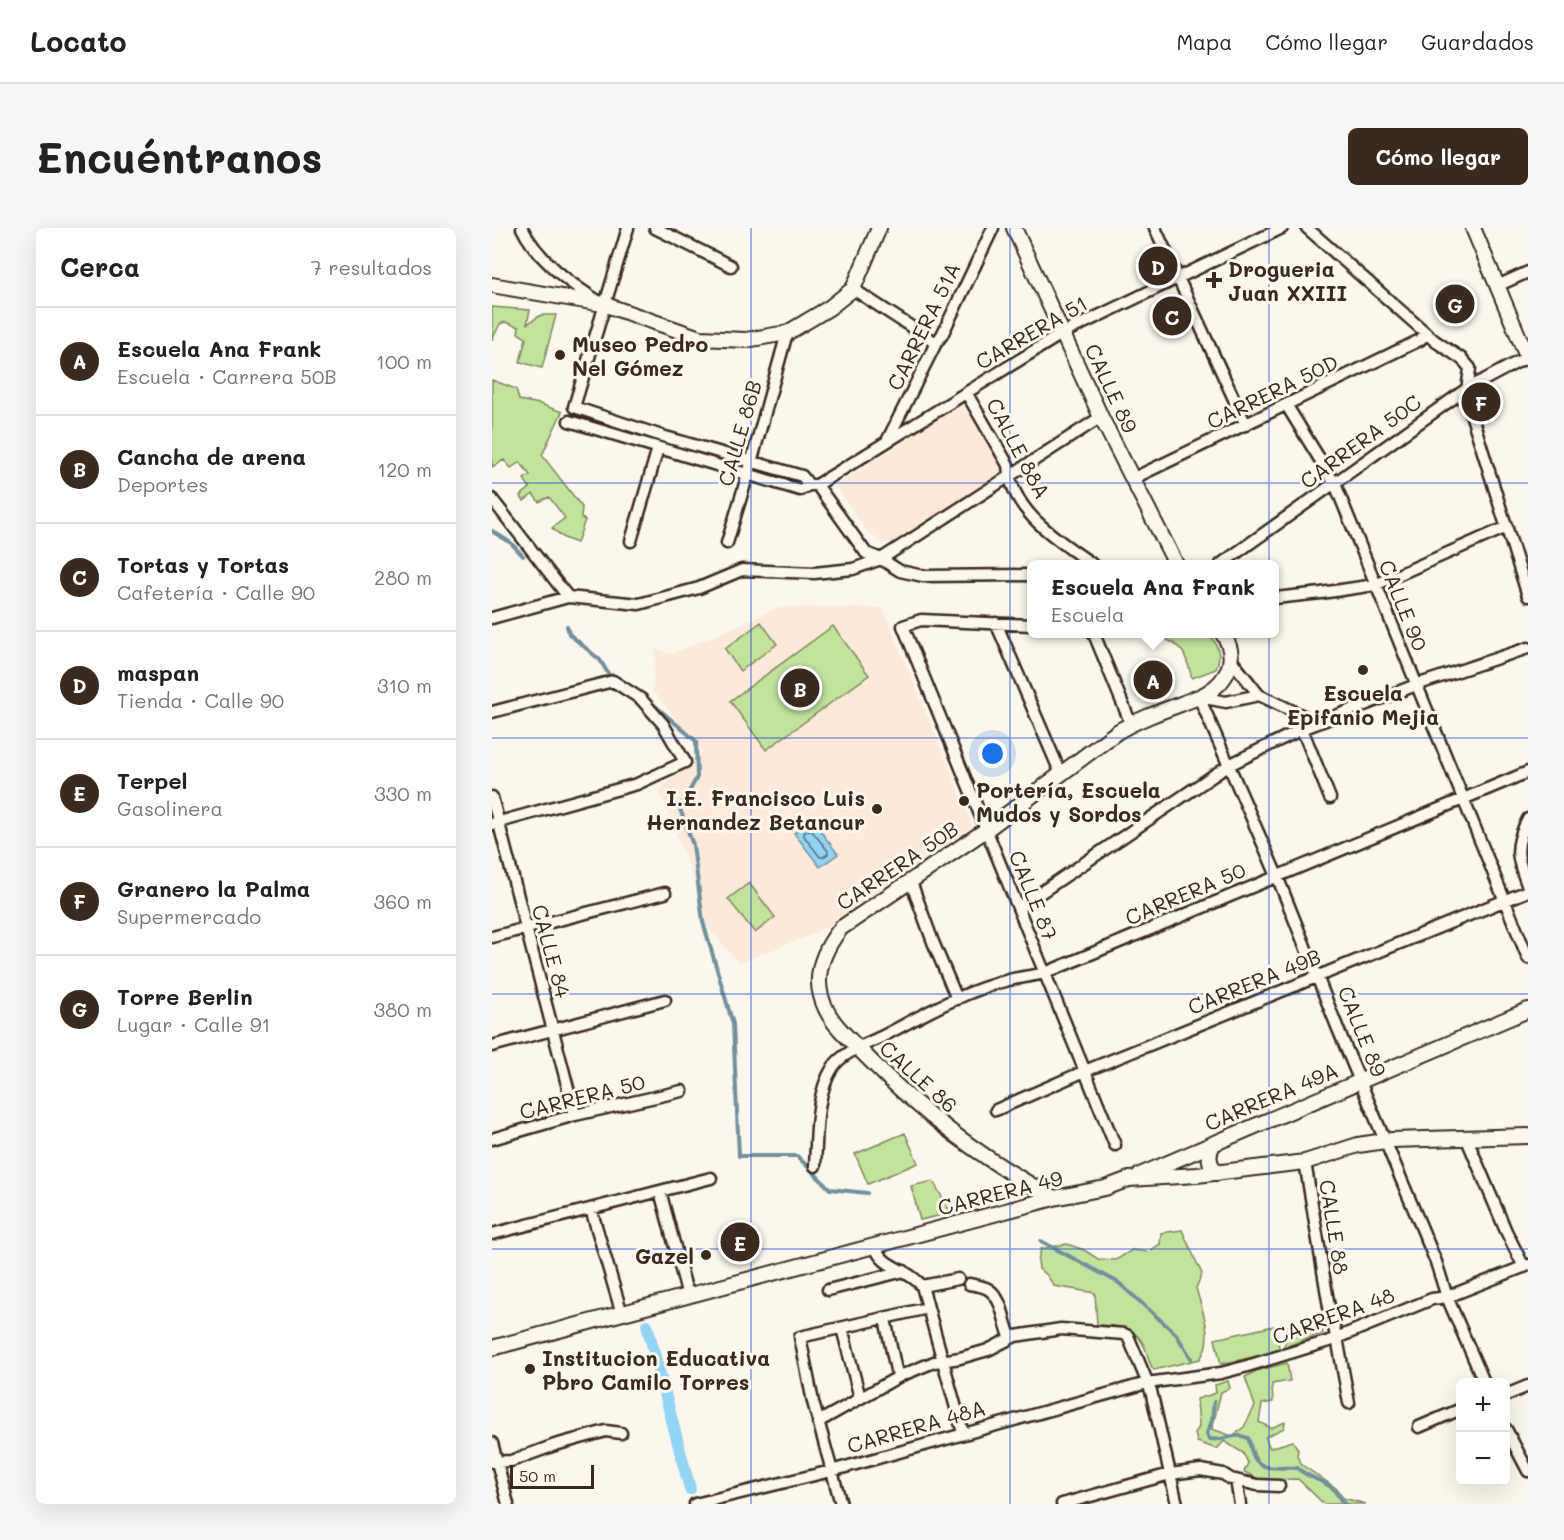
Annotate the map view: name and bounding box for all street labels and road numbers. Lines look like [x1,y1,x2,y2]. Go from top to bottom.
street label: CARRERA 51A [880,257,966,395]
street label: CARRERA 51 [970,289,1092,375]
street label: CALLE 89 [1080,339,1144,437]
street label: CARRERA 50D [1202,348,1342,434]
street label: CALLE 86B [711,377,767,489]
street label: CARRERA 50C [1294,388,1426,494]
street label: CALLE 88A [981,393,1057,503]
street label: CALLE 90 [1374,556,1434,654]
street label: CARRERA 50B [831,814,963,916]
street label: CALLE 87 [1004,846,1064,944]
street label: CARRERA 50 [1121,855,1249,931]
street label: CALLE 84 [527,901,578,1001]
street label: CARRERA 49B [1184,942,1324,1020]
street label: CALLE 89 [1333,982,1393,1080]
street label: CALLE 86 [874,1034,964,1118]
street label: CARRERA 49A [1200,1056,1342,1136]
street label: CARRERA 50 [516,1067,648,1125]
street label: CARRERA 49 [935,1163,1065,1221]
street label: CALLE 88 [1314,1178,1356,1276]
street label: CARRERA 48 [1268,1280,1398,1350]
street label: CARRERA 48A [844,1393,988,1459]

